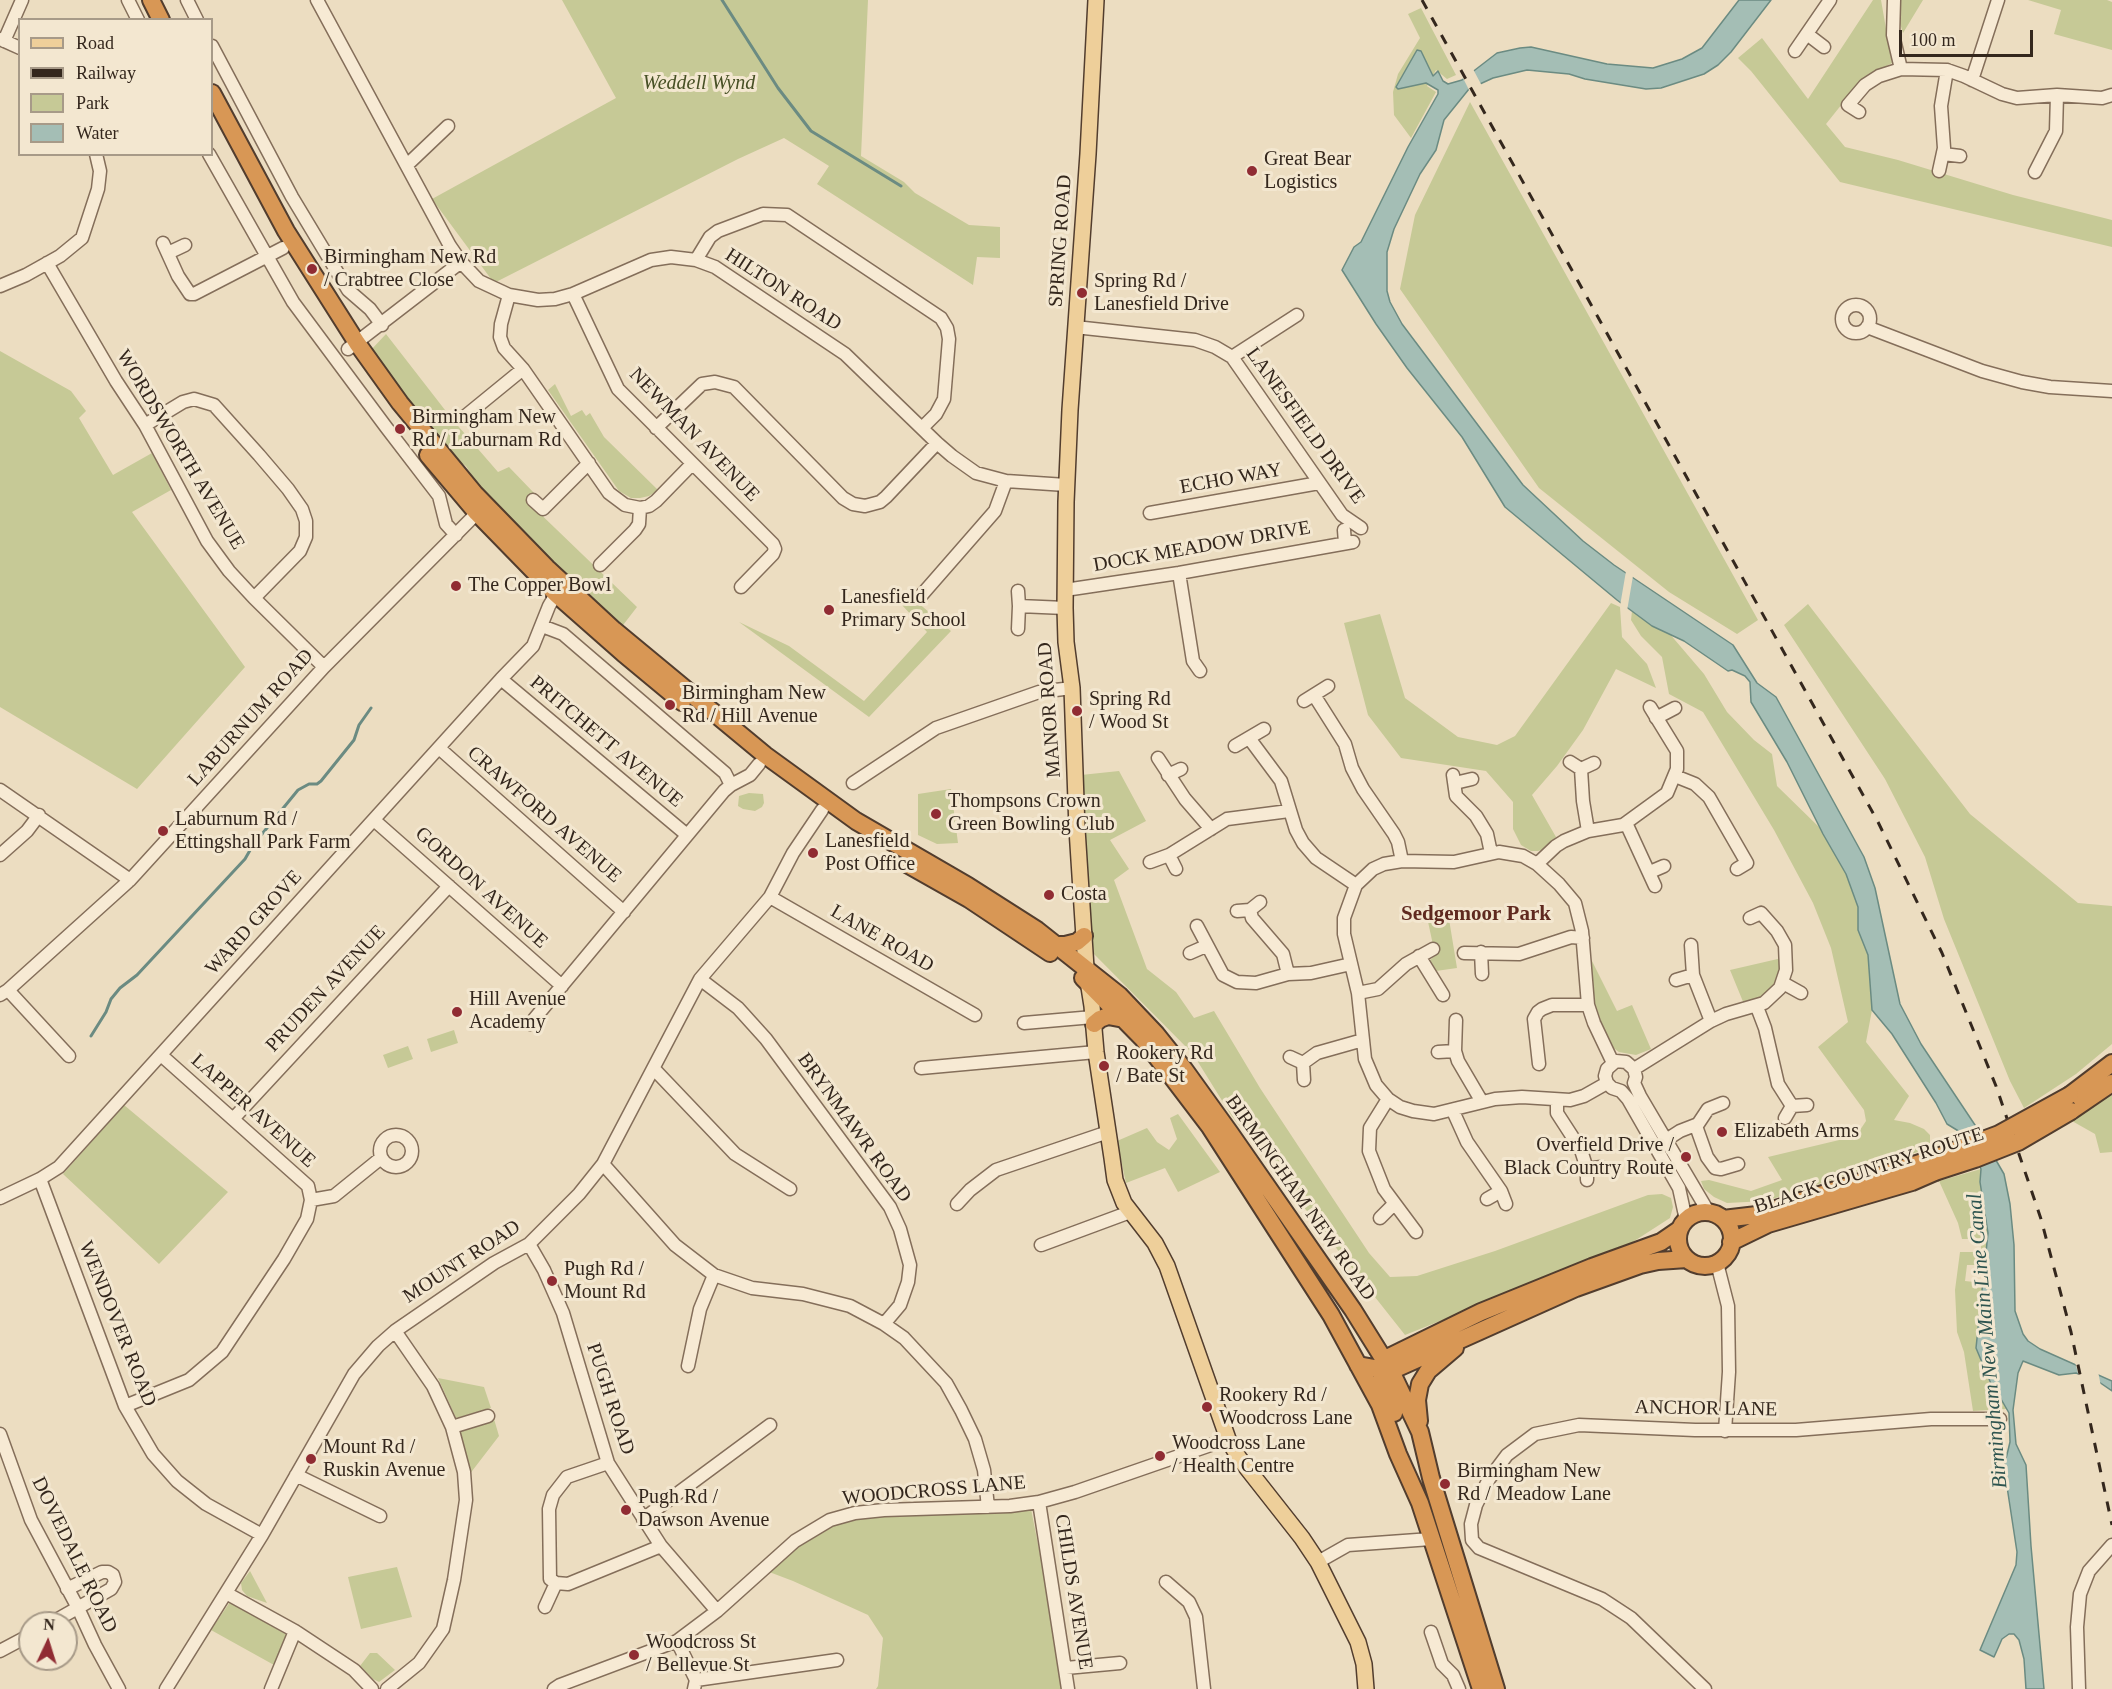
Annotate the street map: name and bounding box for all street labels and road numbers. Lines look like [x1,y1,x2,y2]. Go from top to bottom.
street label: SPRING ROAD [1044,174,1078,308]
street label: HILTON ROAD [720,243,846,337]
street label: LANESFIELD DRIVE [1240,343,1370,509]
street label: WORDSWORTH AVENUE [111,346,249,554]
street label: NEWMAN AVENUE [624,363,764,507]
street label: ECHO WAY [1178,458,1284,500]
street label: DOCK MEADOW DRIVE [1092,516,1312,578]
street label: MANOR ROAD [1033,641,1067,779]
street label: LABURNUM ROAD [183,645,319,791]
street label: PRITCHETT AVENUE [525,671,687,813]
street label: CRAWFORD AVENUE [462,742,626,888]
street label: GORDON AVENUE [410,822,552,954]
street label: WARD GROVE [201,866,307,980]
street label: LANE ROAD [826,900,938,978]
street label: PRUDEN AVENUE [261,921,391,1057]
street label: LAPPER AVENUE [186,1049,320,1173]
street label: BRYNMAWR ROAD [792,1049,916,1207]
street label: BIRMINGHAM NEW ROAD [1220,1091,1380,1305]
street label: BLACK COUNTRY ROUTE [1751,1123,1987,1219]
street label: MOUNT ROAD [399,1215,525,1309]
street label: WENDOVER ROAD [73,1238,161,1410]
street label: PUGH ROAD [581,1340,639,1458]
street label: ANCHOR LANE [1634,1396,1778,1422]
street label: WOODCROSS LANE [841,1471,1027,1511]
street label: DOVEDALE ROAD [26,1473,122,1637]
street label: CHILDS AVENUE [1049,1513,1097,1671]

